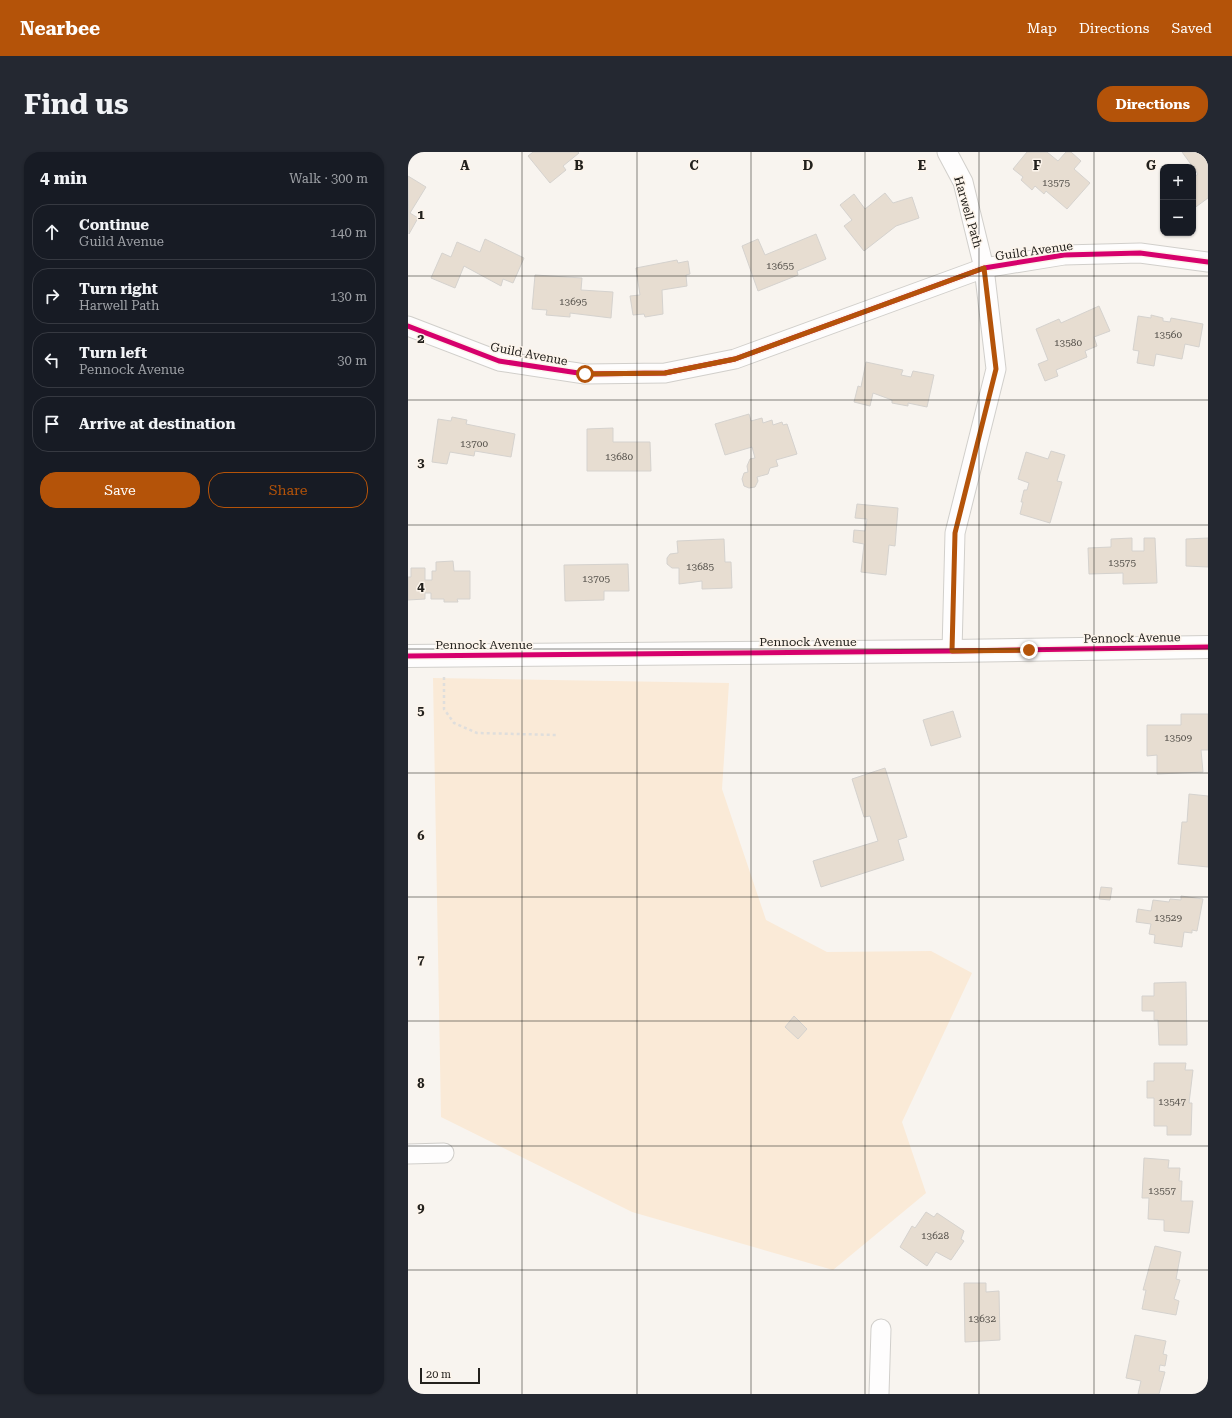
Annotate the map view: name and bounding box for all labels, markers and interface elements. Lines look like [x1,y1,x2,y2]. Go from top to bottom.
text: Nearbee [20,17,100,40]
text: Map [1027,20,1057,36]
text: Directions [1079,20,1149,36]
text: Saved [1171,20,1212,36]
button: Directions [1097,86,1208,122]
text: Find us [24,88,128,121]
text: A [460,158,470,173]
text: B [574,158,584,173]
text: C [689,158,699,173]
text: D [803,158,813,173]
text: E [918,158,926,173]
text: F [1033,158,1041,173]
text: G [1146,158,1156,173]
map controls [1160,164,1196,236]
button: + [1160,164,1196,200]
text: 4 min [40,168,87,188]
text: Walk · 300 m [289,171,368,186]
street label: Harwell Path [951,174,985,250]
house number: 13575 [1042,177,1070,188]
button: − [1160,200,1196,236]
text: 1 [417,207,425,222]
text: Continue [79,216,149,234]
icon: ahead [41,221,63,243]
text: 140 m [330,225,367,240]
text: Guild Avenue [79,234,164,249]
street label: Guild Avenue [994,239,1074,263]
house number: 13655 [766,260,794,271]
text: Turn right [79,280,158,298]
icon: right [41,285,63,307]
text: 130 m [330,289,367,304]
house number: 13695 [559,296,587,307]
text: Harwell Path [79,298,159,313]
house number: 13560 [1154,329,1182,340]
text: 2 [417,331,425,346]
house number: 13580 [1054,337,1082,348]
street label: Guild Avenue [489,340,569,368]
text: Turn left [79,344,147,362]
icon: left [41,349,63,371]
text: 30 m [337,353,367,368]
text: Pennock Avenue [79,362,184,377]
route start [576,365,594,383]
icon: arrive [41,413,63,435]
text: Arrive at destination [79,415,235,433]
house number: 13700 [460,438,488,449]
house number: 13680 [605,451,633,462]
text: 3 [417,455,425,470]
button: Save [40,472,200,508]
button: Share [208,472,368,508]
house number: 13575 [1108,557,1136,568]
house number: 13685 [686,561,714,572]
house number: 13705 [582,573,610,584]
text: 4 [417,579,425,594]
street label: Pennock Avenue [1083,630,1181,646]
street label: Pennock Avenue [759,635,857,649]
street label: Pennock Avenue [435,638,533,652]
route end [1020,641,1038,659]
text: 5 [417,703,425,718]
house number: 13509 [1164,732,1192,743]
text: 6 [417,828,425,843]
house number: 13529 [1154,912,1182,923]
text: 7 [417,952,425,967]
text: 8 [417,1076,425,1091]
house number: 13547 [1158,1096,1186,1107]
house number: 13557 [1148,1185,1176,1196]
text: 9 [417,1200,425,1215]
house number: 13628 [921,1230,949,1241]
house number: 13632 [968,1313,996,1324]
scale bar [420,1366,480,1385]
text: 20 m [426,1368,451,1381]

